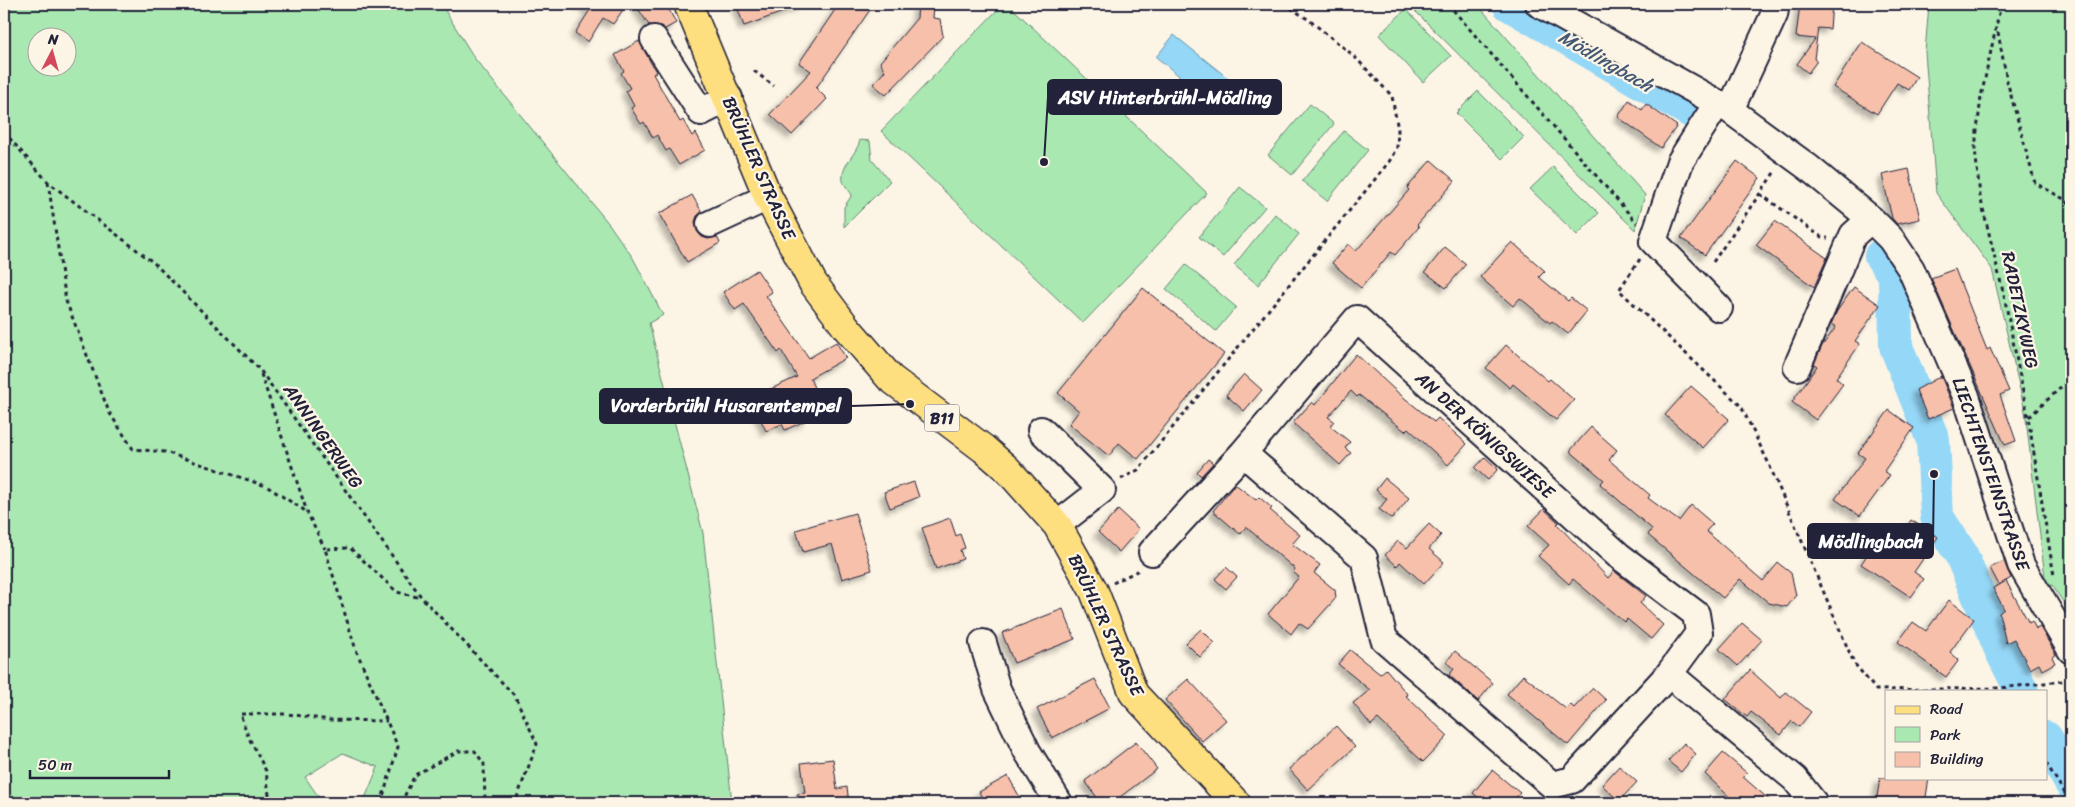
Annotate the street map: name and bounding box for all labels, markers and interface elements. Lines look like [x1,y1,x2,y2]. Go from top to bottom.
water label: Mödlingbach [1552,20,1661,103]
text: N [46,27,60,53]
north arrow [28,28,78,78]
callout: ASV Hinterbrühl-Mödling [1048,80,1281,114]
text: ASV Hinterbrühl-Mödling [1057,81,1272,114]
street label: BRÜHLER STRASSE [713,91,805,246]
street label: RADETZKYWEG [1992,248,2048,372]
street label: AN DER KÖNIGSWIESE [1407,362,1563,508]
street label: LIECHTENSTEINSTRASSE [1943,373,2040,576]
street label: ANNINGERWEG [274,376,372,496]
callout: Vorderbrühl Husarentempel [600,389,851,423]
text: Vorderbrühl Husarentempel [611,389,843,422]
road number: B11 [924,404,960,432]
callout: Mödlingbach [1808,524,1933,558]
text: Mödlingbach [1818,525,1923,558]
street label: BRÜHLER STRASSE [1059,548,1153,702]
legend [1885,690,2048,780]
text: Road [1930,696,1963,722]
text: Park [1930,722,1961,748]
text: Building [1930,746,1984,772]
scale bar [30,747,169,779]
text: 50 m [38,752,73,778]

